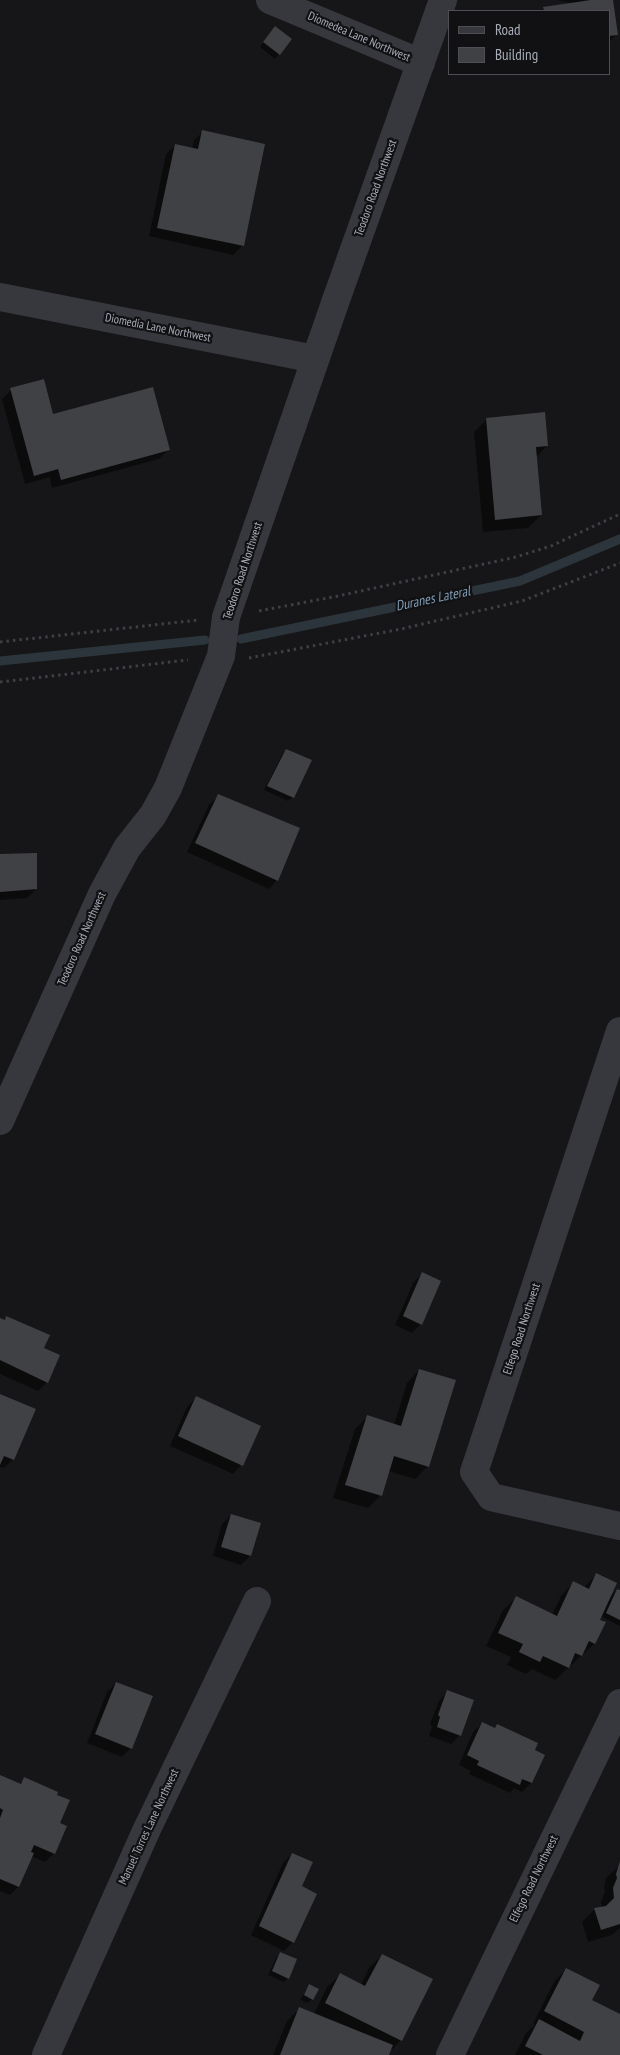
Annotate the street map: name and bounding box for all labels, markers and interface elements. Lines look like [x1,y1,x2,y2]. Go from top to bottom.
street label: Diomedea Lane Northwest [306,9,412,65]
legend [448,10,610,75]
text: Road [495,20,521,39]
text: Building [495,45,538,64]
street label: Teodoro Road Northwest [352,138,400,238]
street label: Diomedia Lane Northwest [104,311,212,345]
street label: Teodoro Road Northwest [220,520,266,622]
water label: Duranes Lateral [394,583,472,615]
street label: Teodoro Road Northwest [55,890,109,988]
street label: Elfego Road Northwest [501,1282,543,1376]
street label: Manuel Torres Lane Northwest [116,1767,182,1887]
street label: Elfego Road Northwest [507,1833,561,1925]

